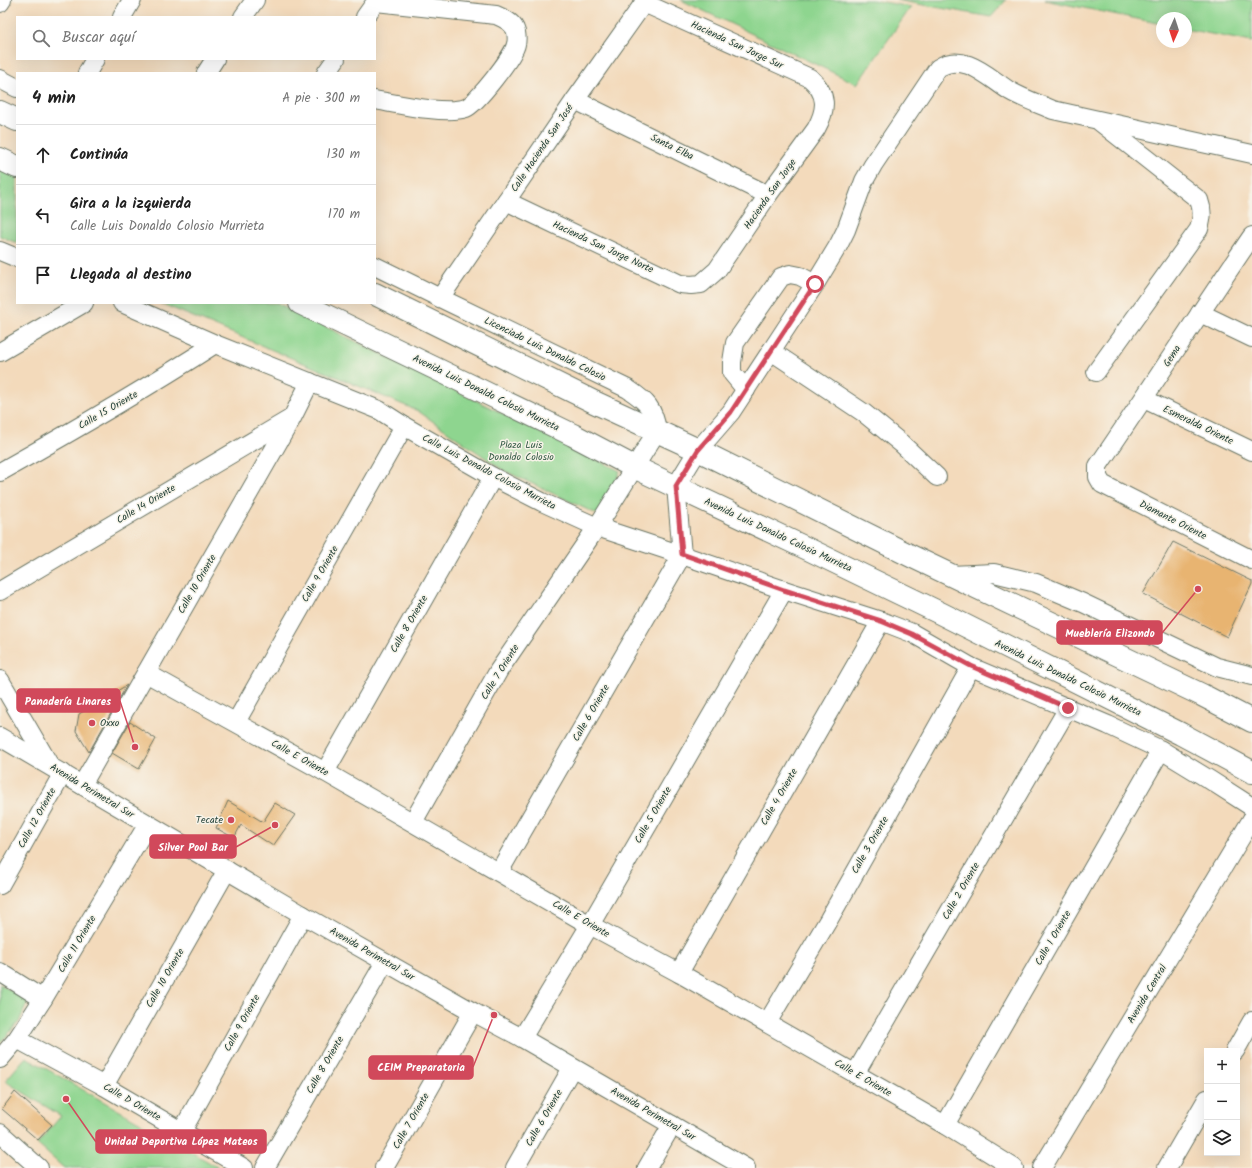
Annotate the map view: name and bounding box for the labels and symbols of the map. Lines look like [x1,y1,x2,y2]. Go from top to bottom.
north arrow [1156,12,1192,48]
street label: Hacienda San Jorge Sur [688,17,786,74]
street label: Calle Hacienda San José [507,100,578,195]
street label: Santa Elba [648,130,697,164]
street label: Hacienda San Jorge [740,155,801,233]
street label: Hacienda San Jorge Norte [550,217,657,278]
route start [806,275,824,293]
street label: Licenciado Luis Donaldo Colosio [481,312,609,386]
street label: Gema [1159,342,1185,370]
street label: Avenida Luis Donaldo Colosio Murrieta [410,350,562,436]
street label: Calle 15 Oriente [75,386,141,434]
street label: Esmeralda Oriente [1160,401,1236,449]
street label: Calle Luis Donaldo Colosio Murrieta [419,430,559,514]
park label: Plaza Luis Donaldo Colosio [488,437,554,465]
street label: Calle 14 Oriente [113,480,179,528]
street label: Avenida Luis Donaldo Colosio Murrieta [701,494,855,577]
street label: Diamante Oriente [1136,496,1210,544]
street label: Calle 9 Oriente [297,542,343,605]
street label: Calle 10 Oriente [174,551,221,617]
street label: Calle 8 Oriente [386,592,432,656]
callout: Mueblería Elizondo [1057,621,1162,644]
text: Mueblería Elizondo [1065,625,1155,643]
street label: Avenida Luis Donaldo Colosio Murrieta [992,635,1144,721]
street label: Calle 7 Oriente [477,641,524,703]
street label: Calle 6 Oriente [568,681,614,745]
callout: Panadería Linares [17,689,120,712]
text: Panadería Linares [25,693,112,711]
route end [1059,699,1077,717]
place label: Oxxo [100,715,120,731]
marker: Oxxo [87,718,97,728]
street label: Calle E Oriente [268,735,332,781]
street label: Avenida Perimetral Sur [47,759,138,823]
street label: Calle 4 Oriente [756,765,802,829]
street label: Calle 5 Oriente [630,783,676,846]
street label: Calle 12 Oriente [14,784,60,851]
place label: Tecate [196,812,223,828]
street label: Calle 3 Oriente [847,813,893,877]
marker: Tecate [226,815,236,825]
callout: Silver Pool Bar [150,835,236,858]
text: Silver Pool Bar [158,839,229,857]
street label: Calle 2 Oriente [938,859,984,923]
street label: Calle E Oriente [549,896,613,942]
street label: Calle 1 Oriente [1031,907,1075,969]
street label: Calle 11 Oriente [54,912,101,976]
street label: Avenida Perimetral Sur [326,923,418,985]
street label: Calle 10 Oriente [142,945,189,1011]
street label: Avenida Central [1123,961,1171,1027]
street label: Calle 9 Oriente [220,991,265,1054]
street label: Calle 8 Oriente [302,1033,348,1097]
street label: Calle E Oriente [831,1055,895,1101]
callout: CEIM Preparatoria [369,1056,473,1079]
text: CEIM Preparatoria [377,1059,465,1077]
street label: Calle D Oriente [100,1079,164,1125]
street label: Avenida Perimetral Sur [607,1083,699,1145]
street label: Calle 6 Oriente [521,1086,567,1150]
street label: Calle 7 Oriente [388,1089,434,1152]
callout: Unidad Deportiva López Mateos [96,1130,266,1153]
text: Unidad Deportiva López Mateos [104,1133,259,1151]

